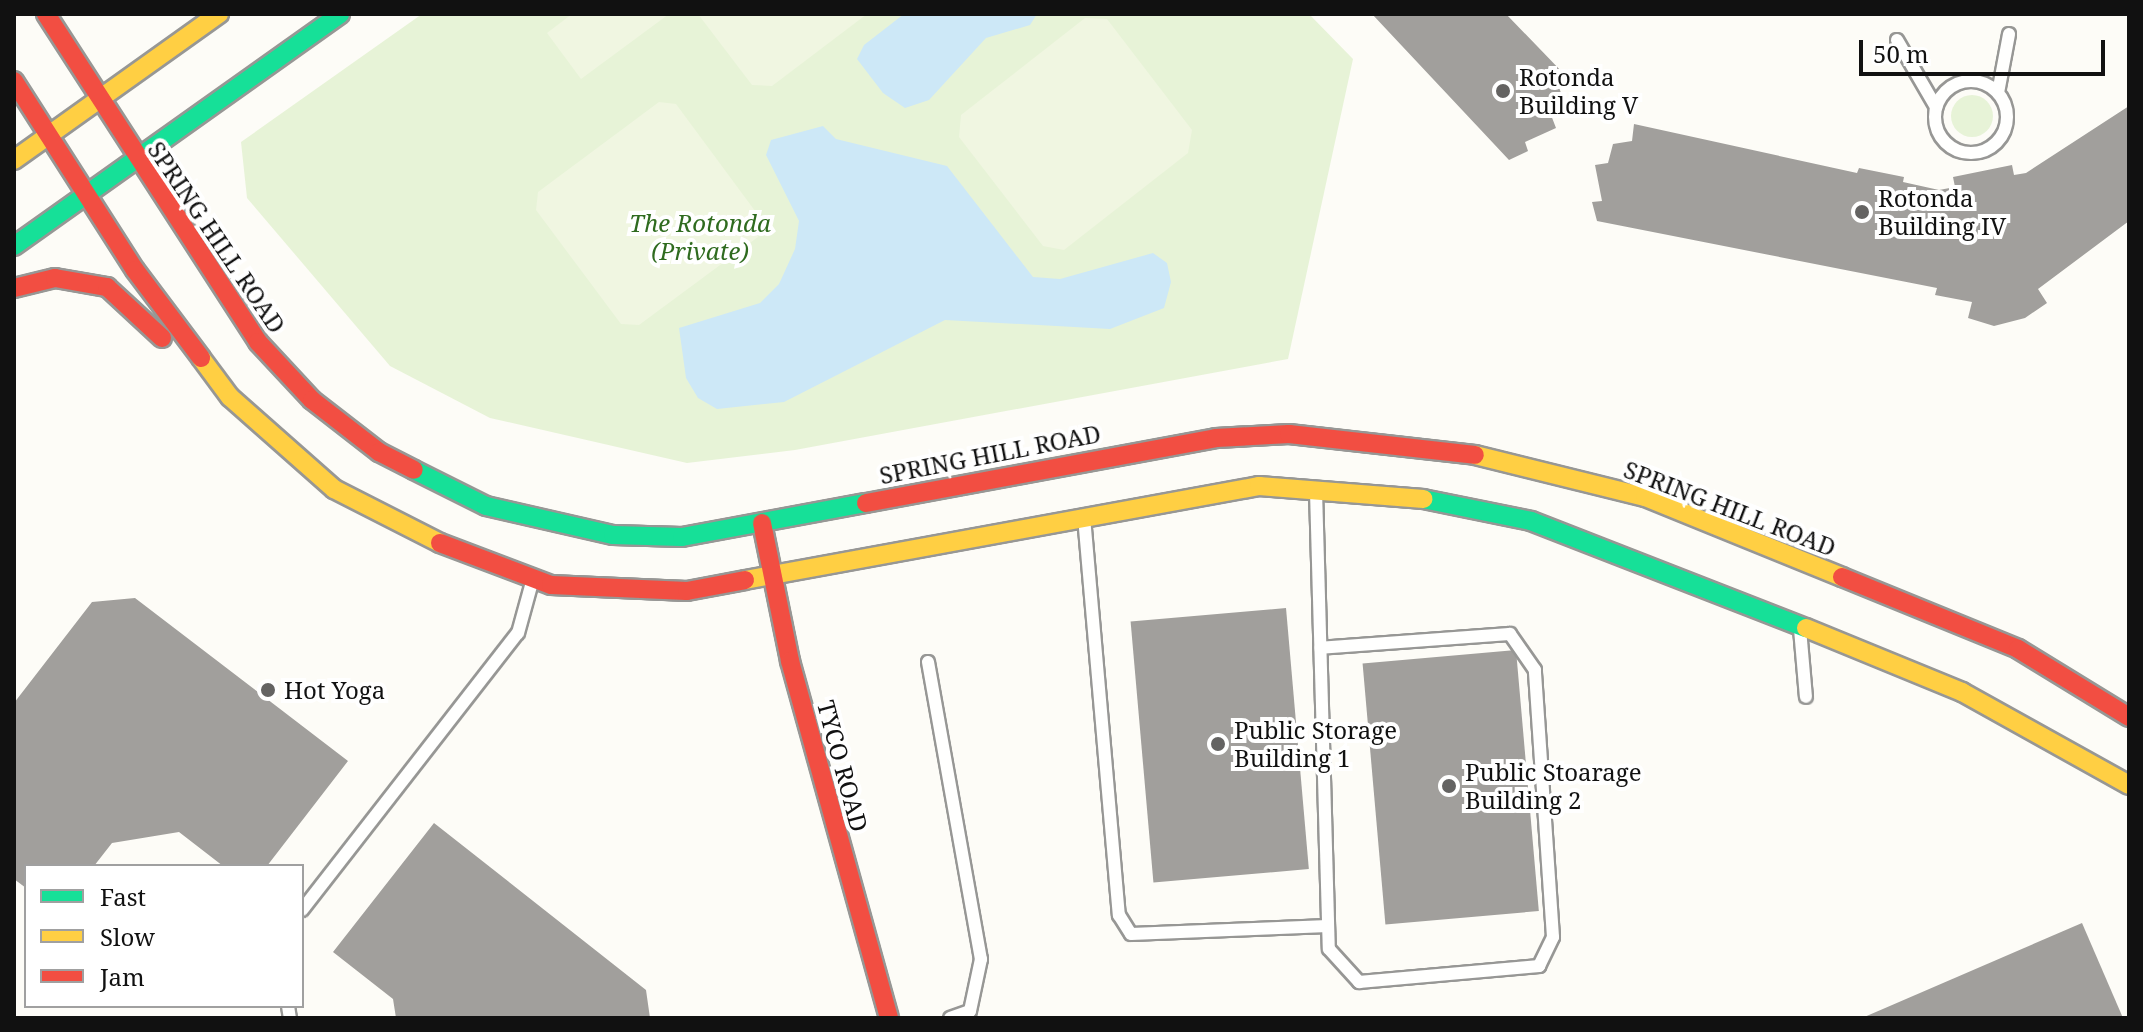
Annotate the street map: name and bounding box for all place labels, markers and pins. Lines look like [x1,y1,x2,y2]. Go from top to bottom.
place label: Rotonda Building V [1519,63,1638,119]
marker: Rotonda Building V [1494,82,1512,100]
place label: Rotonda Building IV [1878,184,2006,240]
marker: Rotonda Building IV [1853,203,1871,221]
place label: Hot Yoga [284,676,385,704]
marker: Hot Yoga [259,681,277,699]
place label: Public Storage Building 1 [1234,716,1397,772]
marker: Public Storage Building 1 [1209,735,1227,753]
place label: Public Stoarage Building 2 [1465,758,1642,814]
marker: Public Stoarage Building 2 [1440,777,1458,795]

